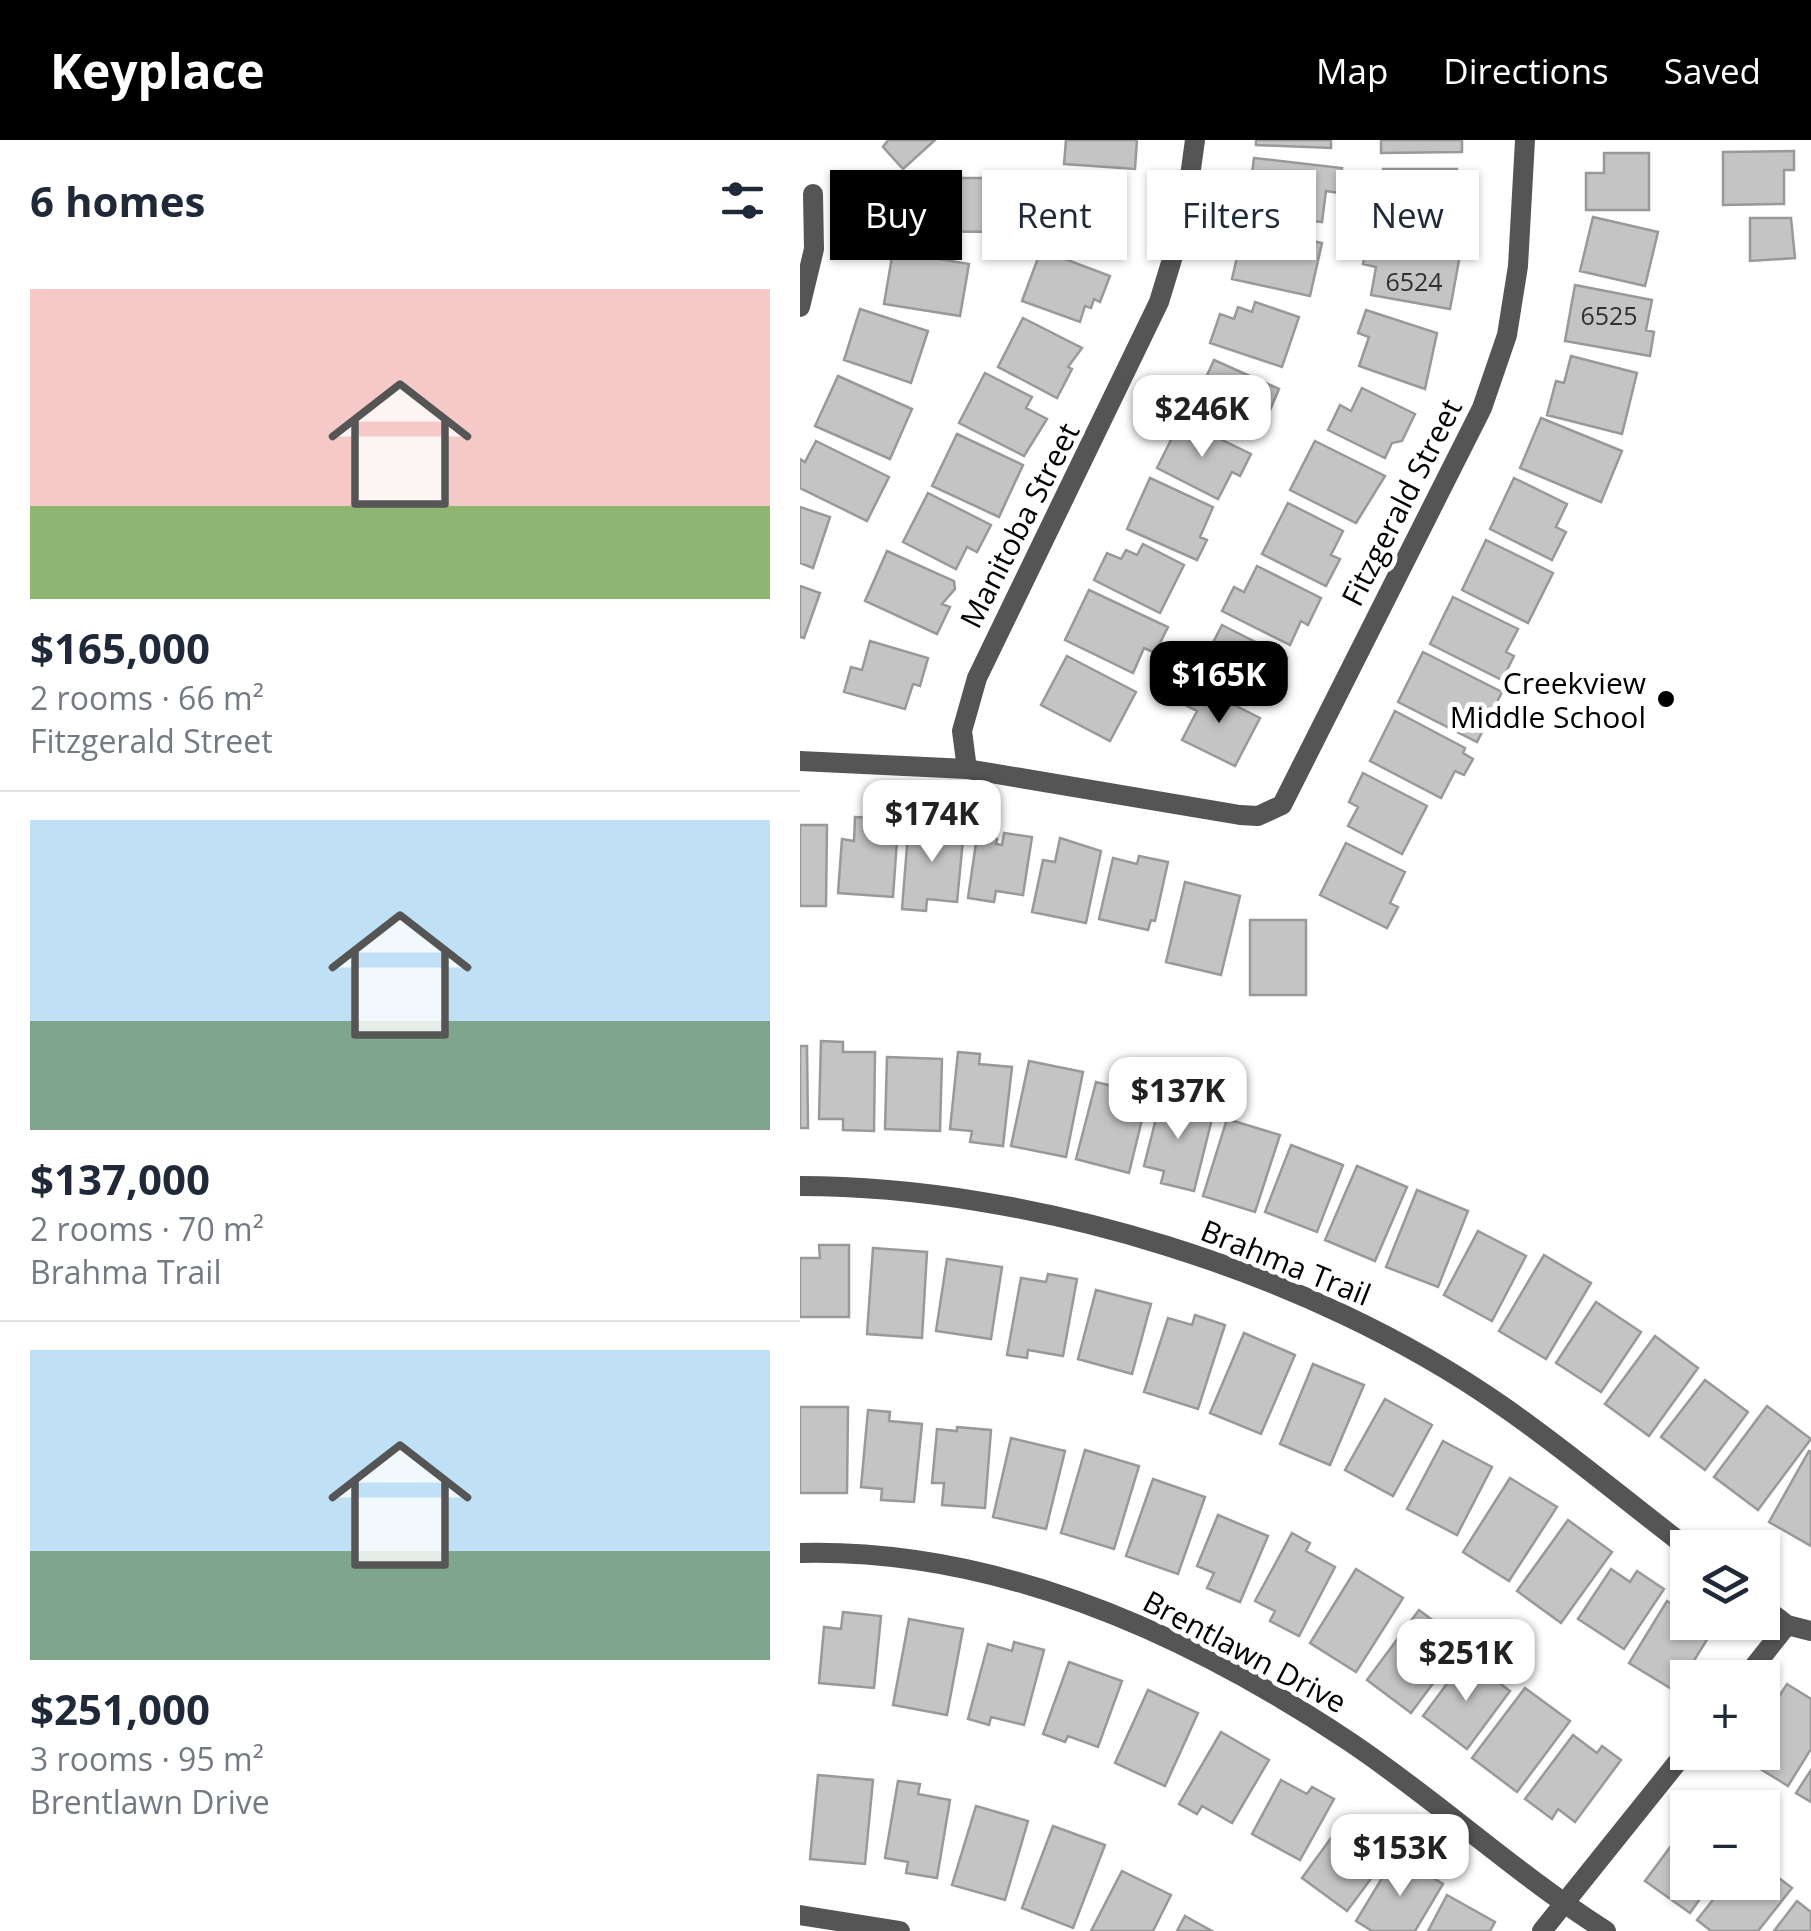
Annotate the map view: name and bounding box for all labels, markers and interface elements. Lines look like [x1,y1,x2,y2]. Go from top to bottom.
text: Keyplace [50,38,265,103]
text: Map [1316,47,1388,94]
text: Directions [1443,47,1609,94]
text: Saved [1664,47,1761,94]
chip: Buy [830,170,962,260]
chip: Rent [982,170,1127,260]
chip: Filters [1147,170,1316,260]
chip: New [1336,170,1479,260]
text: 6 homes [30,172,205,229]
icon: filters [715,173,770,228]
house number: 6524 [1385,264,1443,298]
house number: 6525 [1580,298,1638,332]
icon: home [310,354,490,534]
pin: $246K [1132,375,1272,460]
text: $246K [1155,386,1249,429]
street label: Fitzgerald Street [1331,391,1471,613]
street label: Manitoba Street [950,415,1088,635]
text: $165,000 [30,619,210,676]
pin: $165K [1149,641,1289,726]
text: $165K [1172,652,1266,695]
place label: Creekview Middle School [1450,662,1646,737]
text: 2 rooms · 66 m² [30,676,264,719]
marker: Creekview Middle School [1655,688,1677,710]
text: Fitzgerald Street [30,719,273,762]
pin: $174K [862,780,1002,865]
text: $174K [885,791,979,834]
icon: home [310,885,490,1065]
pin: $137K [1108,1057,1248,1142]
text: $137K [1131,1068,1225,1111]
text: $137,000 [30,1150,210,1207]
text: 2 rooms · 70 m² [30,1207,264,1250]
street label: Brahma Trail [1195,1209,1377,1315]
text: Brahma Trail [30,1250,222,1293]
icon: home [310,1415,490,1595]
map controls [1670,1530,1780,1900]
button: layers [1670,1530,1780,1640]
street label: Brentlawn Drive [1136,1580,1354,1722]
pin: $251K [1396,1619,1536,1704]
text: $251K [1419,1630,1513,1673]
button: + [1670,1660,1780,1770]
text: $251,000 [30,1680,210,1737]
text: 3 rooms · 95 m² [30,1737,264,1780]
text: Brentlawn Drive [30,1780,270,1823]
button: − [1670,1790,1780,1900]
pin: $153K [1330,1814,1470,1899]
text: $153K [1353,1825,1447,1868]

